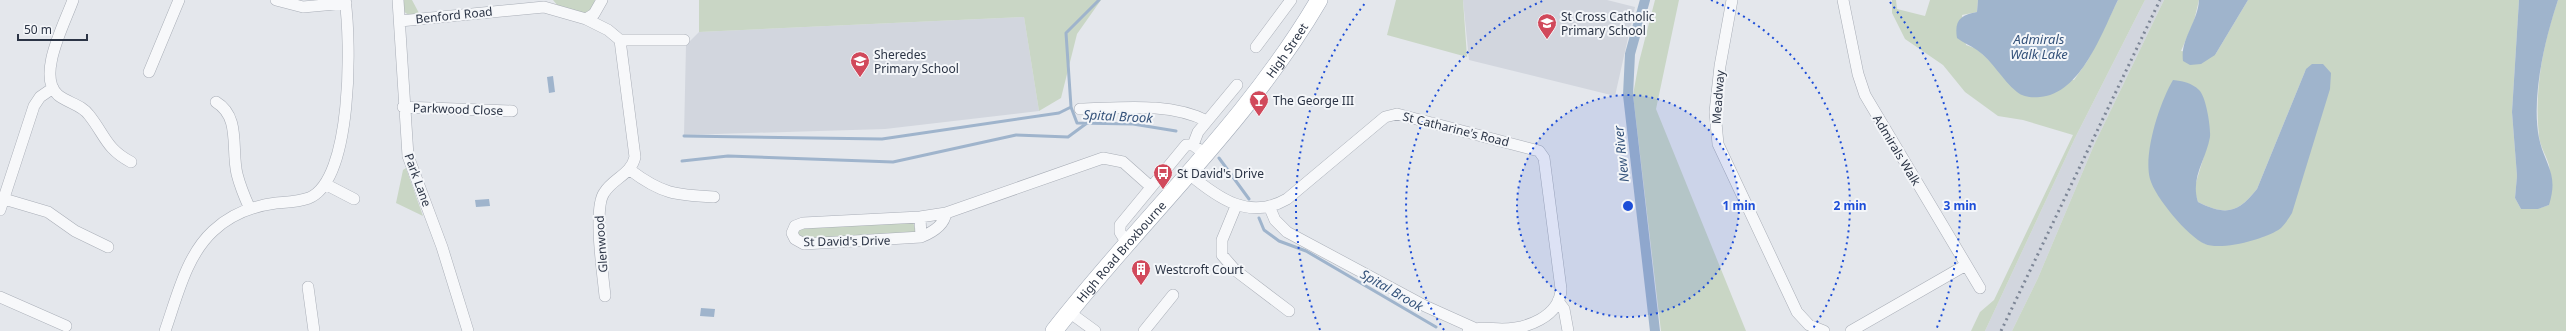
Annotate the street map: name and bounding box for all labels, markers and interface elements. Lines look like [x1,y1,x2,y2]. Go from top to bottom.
street label: Benford Road [415,2,493,28]
place label: St Cross Catholic Primary School [1561,8,1655,39]
school or university icon: St Cross Catholic Primary School [1536,12,1558,40]
scale bar [18,16,87,42]
street label: High Street [1262,19,1312,81]
text: 50 m [24,21,52,38]
water label: Admirals Walk Lake [2010,30,2068,63]
place label: Sheredes Primary School [874,46,959,77]
school or university icon: Sheredes Primary School [849,50,871,78]
street label: Meadway [1708,69,1728,125]
bar icon: The George III [1248,89,1270,117]
place label: The George III [1273,92,1354,109]
street label: Parkwood Close [413,99,504,119]
water label: Spital Brook [1083,105,1154,127]
street label: St Catharine's Road [1401,108,1511,150]
street label: Admirals Walk [1869,111,1925,189]
water label: New River [1609,124,1633,183]
street label: Park Lane [400,151,436,209]
bus stop icon: St David's Drive [1152,162,1174,190]
place label: St David's Drive [1177,165,1264,182]
street label: High Road Broxbourne [1072,197,1170,306]
text: 1 min [1722,197,1756,214]
text: 2 min [1833,197,1867,214]
text: 3 min [1943,197,1977,214]
centre of rings [1621,199,1635,213]
street label: Glenwood [591,215,611,273]
street label: St David's Drive [803,232,891,250]
building icon: Westcroft Court [1130,258,1152,286]
place label: Westcroft Court [1155,261,1244,278]
water label: Spital Brook [1357,265,1427,315]

